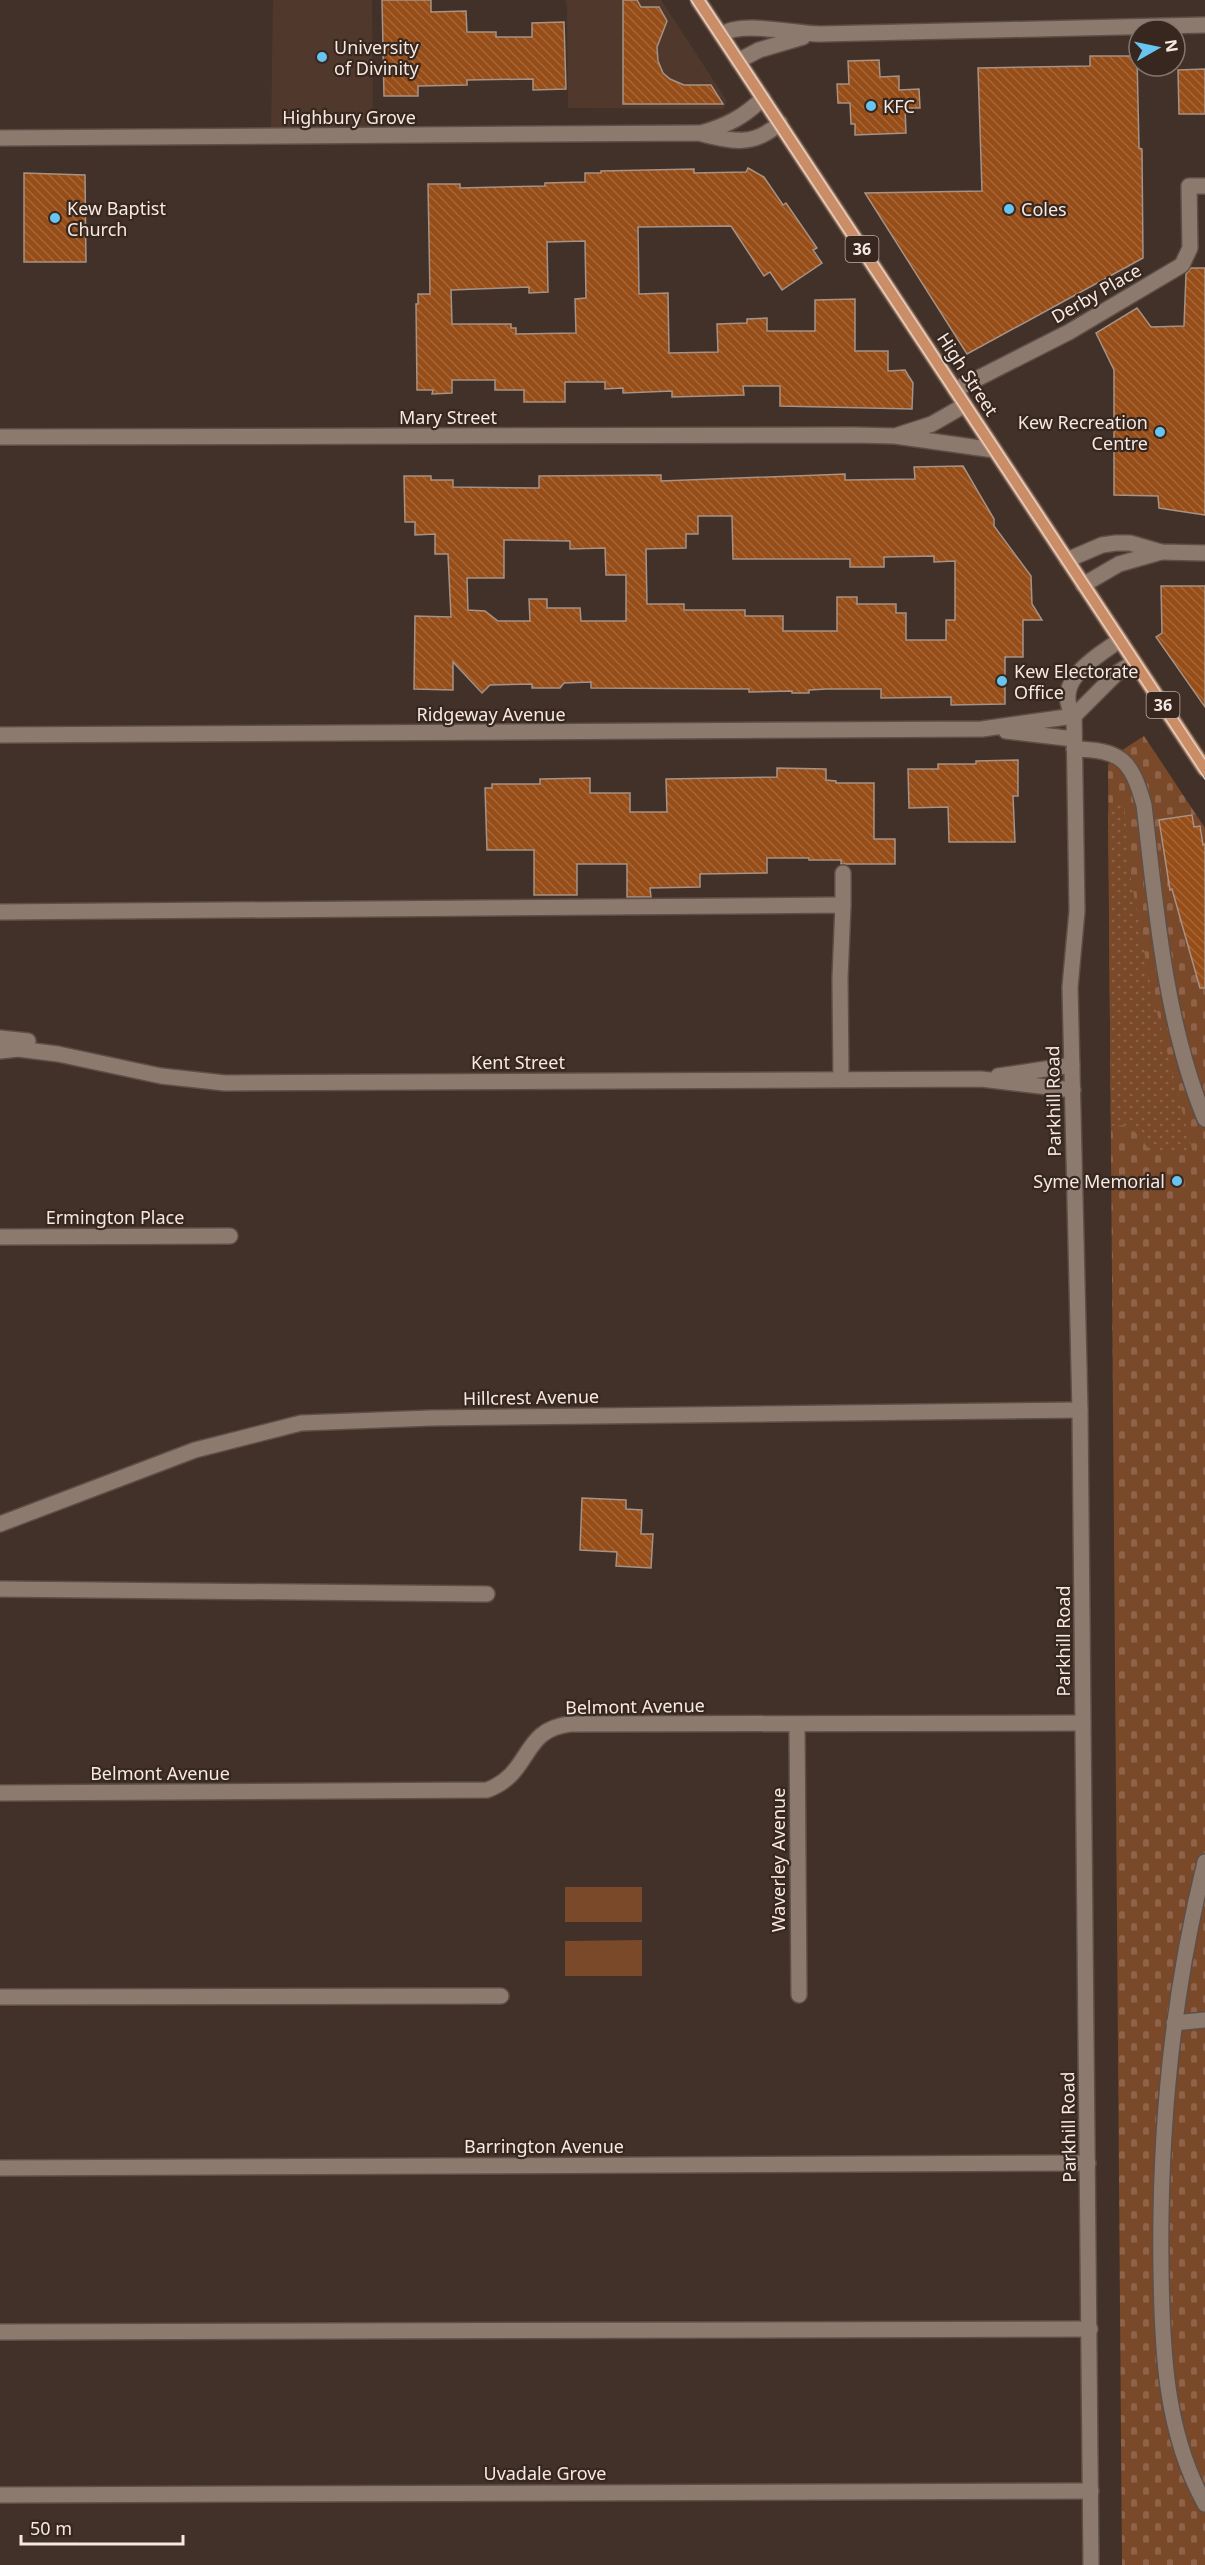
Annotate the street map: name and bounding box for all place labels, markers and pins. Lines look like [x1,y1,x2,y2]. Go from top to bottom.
place label: University of Divinity [334,35,420,80]
marker: University of Divinity [315,50,329,64]
place label: KFC [883,94,915,118]
marker: KFC [864,99,878,113]
place label: Kew Baptist Church [67,196,166,241]
place label: Coles [1021,197,1067,221]
marker: Coles [1002,202,1016,216]
marker: Kew Baptist Church [48,211,62,225]
place label: Kew Recreation Centre [1018,410,1148,455]
marker: Kew Recreation Centre [1153,425,1167,439]
place label: Kew Electorate Office [1014,659,1138,704]
marker: Kew Electorate Office [995,674,1009,688]
place label: Syme Memorial [1033,1169,1165,1193]
marker: Syme Memorial [1170,1174,1184,1188]

